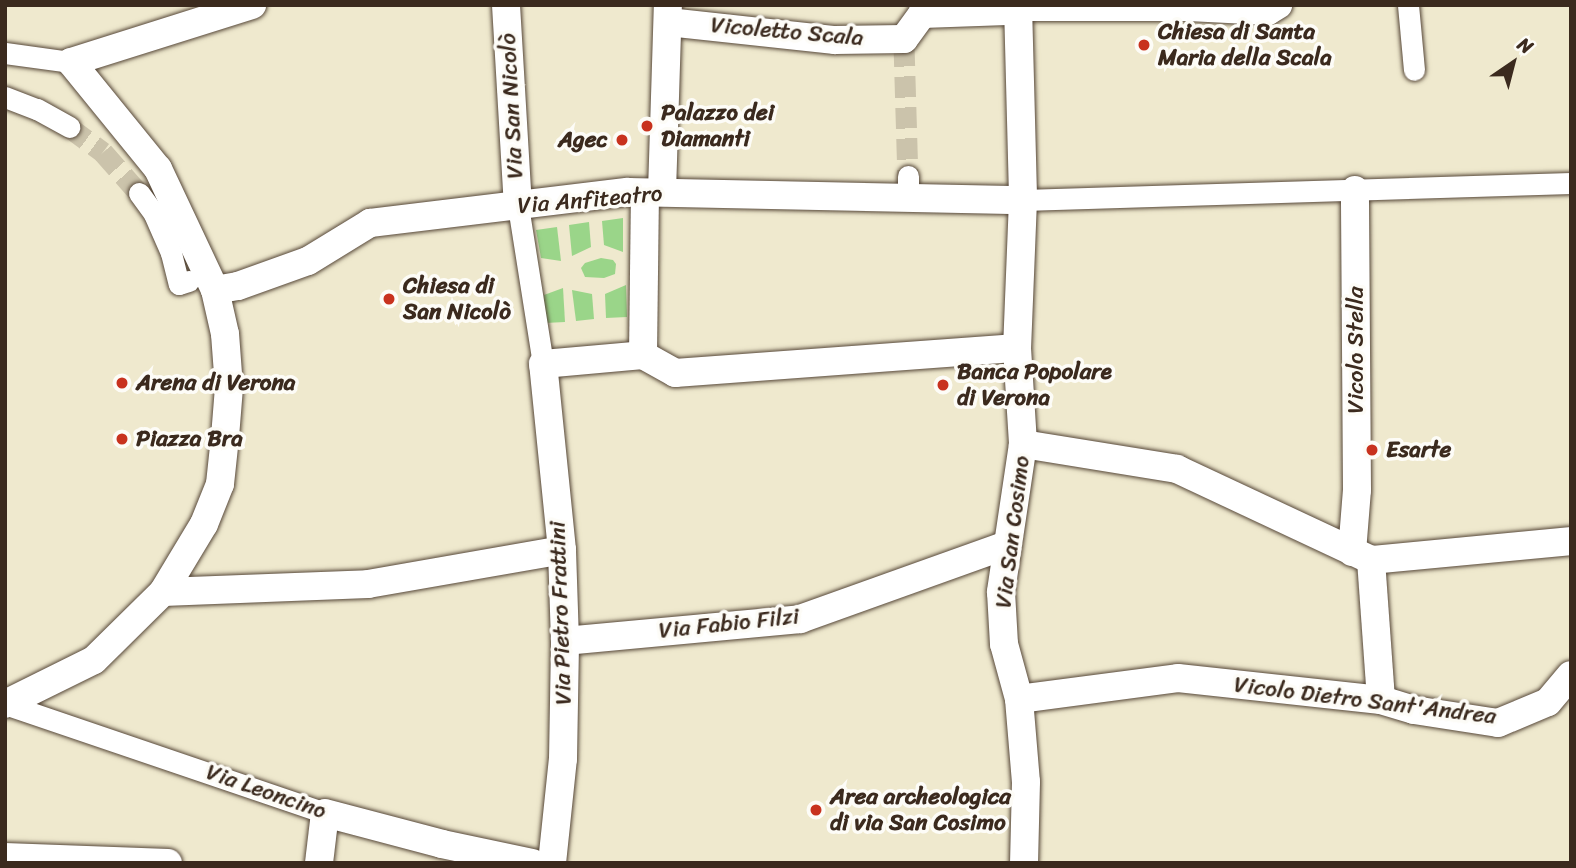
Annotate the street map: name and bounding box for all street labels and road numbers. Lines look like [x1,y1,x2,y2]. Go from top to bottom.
street label: Vicoletto Scala [710,12,864,52]
street label: Via San Nicolò [494,33,530,179]
street label: Via Anfiteatro [516,180,664,220]
street label: Vicolo Stella [1342,286,1370,414]
street label: Via San Cosimo [990,454,1036,610]
street label: Via Pietro Frattini [544,521,578,705]
street label: Via Fabio Filzi [658,603,800,645]
street label: Vicolo Dietro Sant'Andrea [1232,671,1498,731]
street label: Via Leoncino [202,758,330,826]

